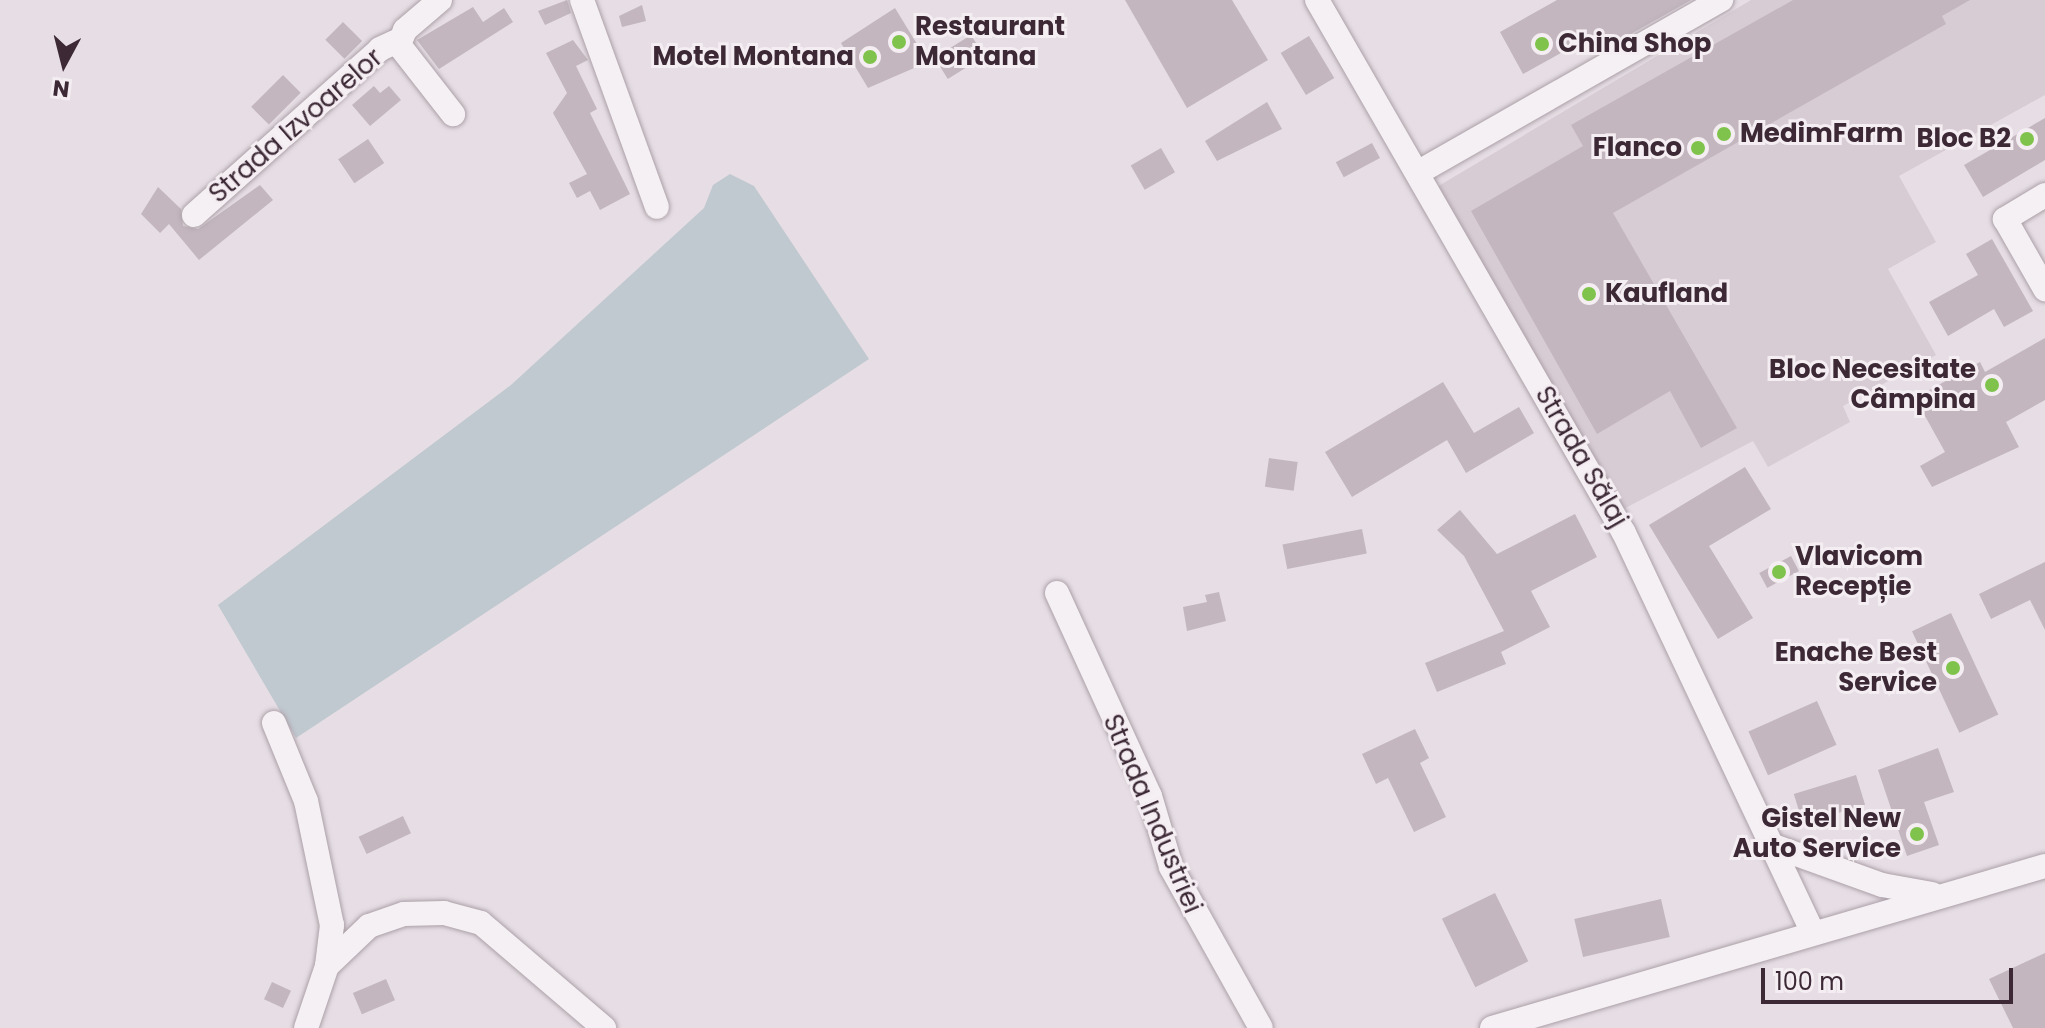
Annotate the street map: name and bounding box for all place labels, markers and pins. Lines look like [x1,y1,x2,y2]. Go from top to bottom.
place label: Restaurant Montana [915,11,1065,72]
place label: China Shop [1558,28,1711,60]
marker: Restaurant Montana [890,33,908,51]
marker: China Shop [1533,35,1551,53]
place label: Motel Montana [652,41,854,73]
marker: Motel Montana [861,48,879,66]
place label: MedimFarm [1740,118,1903,150]
place label: Bloc B2 [1916,123,2011,155]
marker: MedimFarm [1715,125,1733,143]
marker: Bloc B2 [2018,130,2036,148]
place label: Flanco [1593,132,1682,164]
marker: Flanco [1689,139,1707,157]
place label: Kaufland [1605,278,1728,310]
marker: Kaufland [1580,285,1598,303]
place label: Bloc Necesitate Câmpina [1769,354,1976,416]
marker: Bloc Necesitate Câmpina [1983,376,2001,394]
place label: Vlavicom Recepție [1795,541,1923,602]
marker: Vlavicom Recepție [1770,563,1788,581]
place label: Enache Best Service [1775,637,1937,698]
marker: Enache Best Service [1944,659,1962,677]
place label: Gistel New Auto Service [1733,803,1901,864]
marker: Gistel New Auto Service [1908,825,1926,843]

